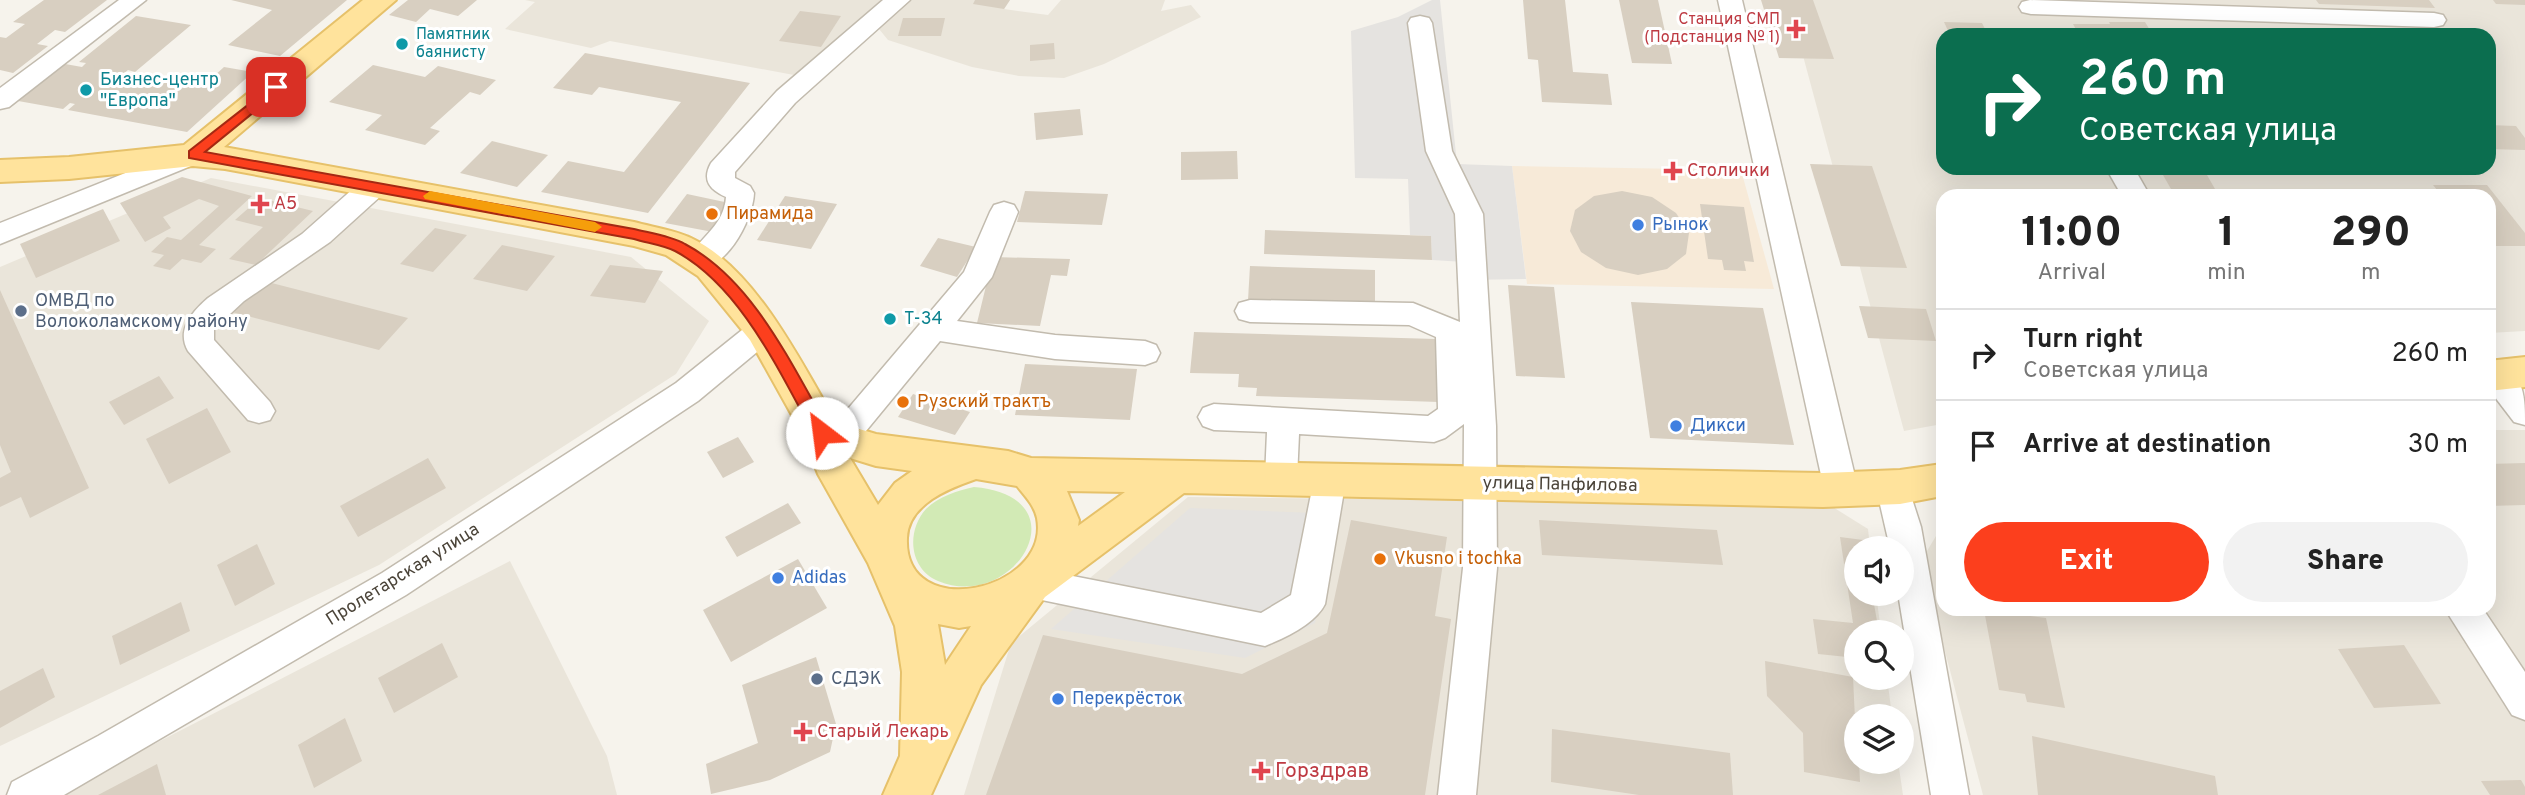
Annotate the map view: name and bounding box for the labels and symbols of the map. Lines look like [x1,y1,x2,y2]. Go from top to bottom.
place label: Станция СМП (Подстанция № 1) [1644,10,1780,48]
marker: Станция СМП (Подстанция № 1) [1786,19,1806,39]
place label: Памятник баянисту [416,25,490,63]
marker: Памятник баянисту [394,36,410,52]
pin [246,57,306,117]
place label: Бизнес-центр "Европа" [100,69,219,113]
marker: Бизнес-центр "Европа" [78,82,94,98]
place label: Столички [1687,160,1770,183]
marker: Столички [1665,163,1681,179]
place label: А5 [274,193,297,216]
marker: А5 [252,196,268,212]
place label: Пирамида [726,203,813,226]
marker: Пирамида [704,206,720,222]
place label: Рынок [1652,214,1709,237]
marker: Рынок [1630,217,1646,233]
place label: ОМВД по Волоколамскому району [35,290,248,334]
marker: ОМВД по Волоколамскому району [13,303,29,319]
place label: Т-34 [904,308,943,331]
marker: Т-34 [882,311,898,327]
place label: Рузский трактъ [917,391,1051,414]
marker: Рузский трактъ [895,394,911,410]
position arrow [785,396,859,470]
place label: Дикси [1690,415,1746,438]
marker: Дикси [1668,418,1684,434]
street label: улица Панфилова [1482,472,1638,498]
street label: Пролетарская улица [322,518,484,632]
place label: Vkusno i tochka [1394,548,1522,571]
marker: Vkusno i tochka [1372,551,1388,567]
place label: Adidas [792,567,847,590]
marker: Adidas [770,570,786,586]
place label: СДЭК [831,668,882,691]
marker: СДЭК [809,671,825,687]
place label: Перекрёсток [1072,688,1183,711]
marker: Перекрёсток [1050,691,1066,707]
place label: Старый Лекарь [817,721,949,744]
marker: Старый Лекарь [795,724,811,740]
place label: Горздрав [1275,758,1369,785]
marker: Горздрав [1253,763,1269,779]

